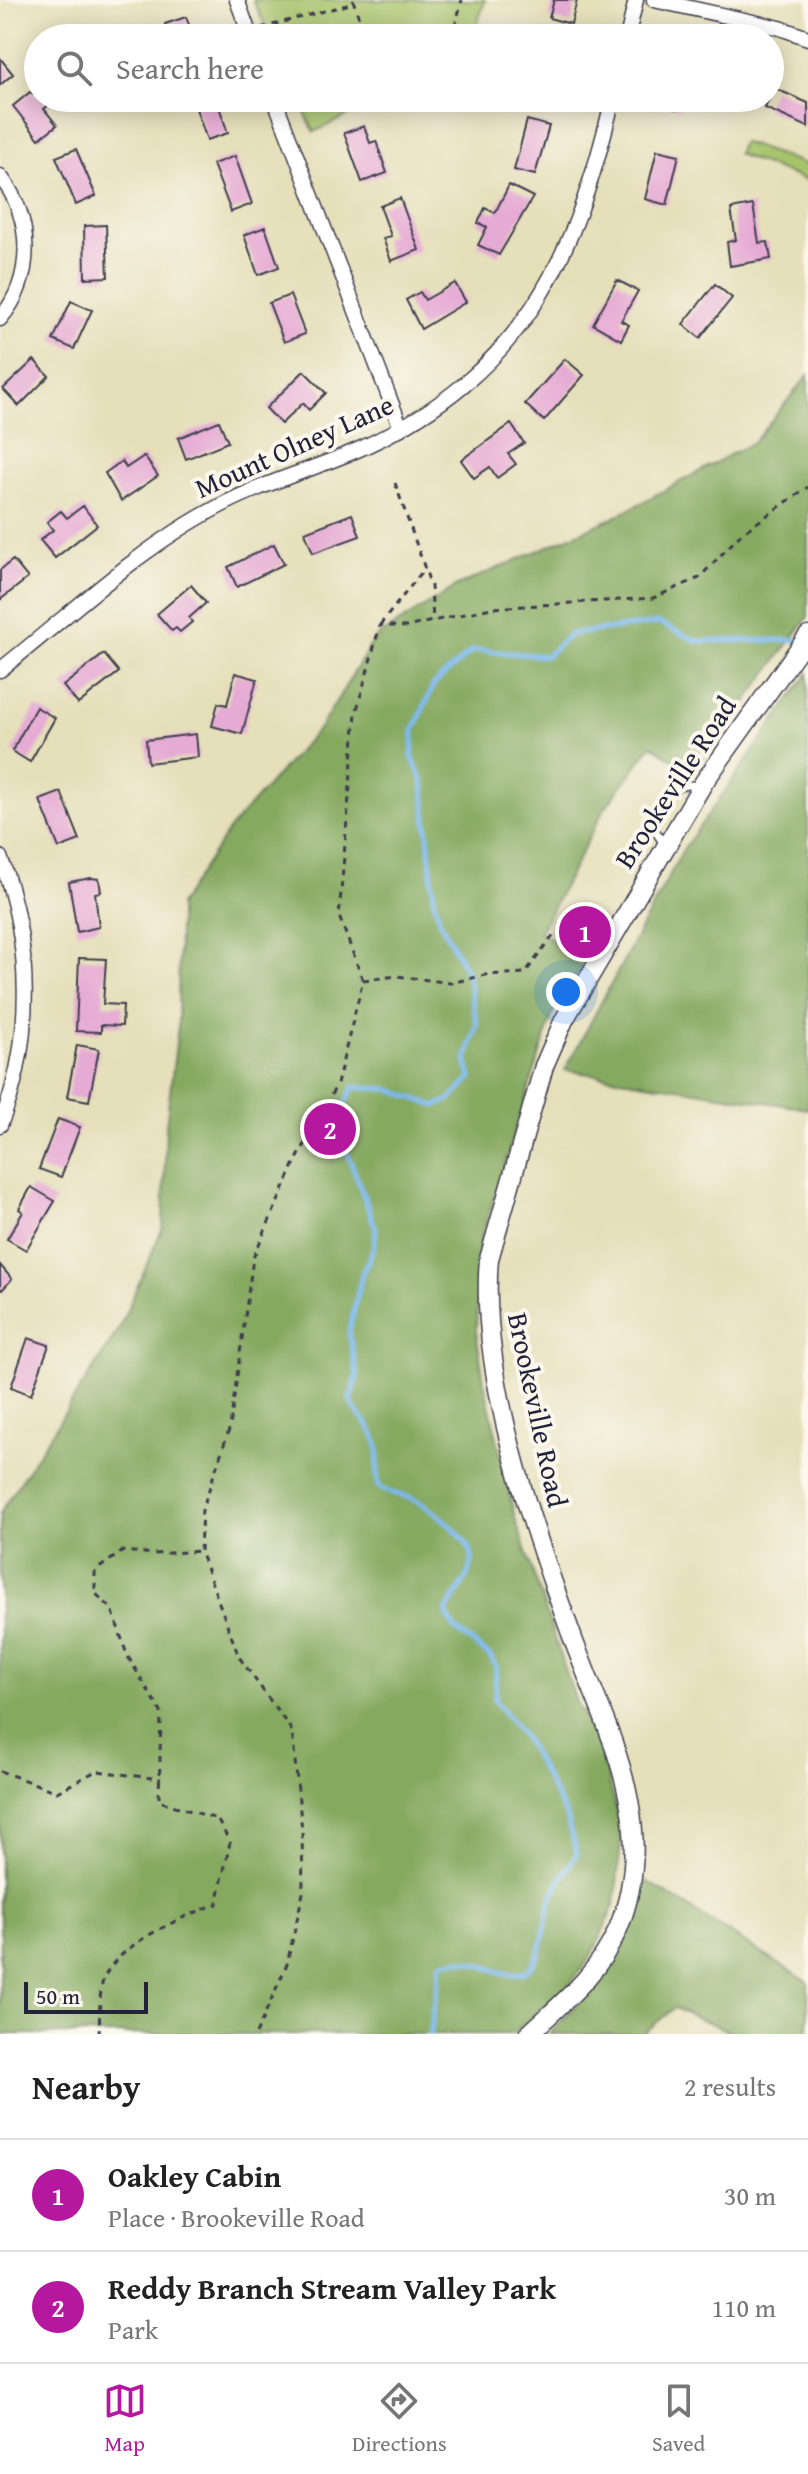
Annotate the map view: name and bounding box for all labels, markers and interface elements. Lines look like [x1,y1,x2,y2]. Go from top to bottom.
search box [24,24,784,112]
icon: search [52,46,96,90]
text: Search here [116,46,264,90]
street label: Mount Olney Lane [188,383,400,508]
street label: Brookeville Road [604,688,746,876]
pin: 1 [559,902,611,962]
your location [546,972,586,1012]
pin: 2 [304,1099,356,1159]
street label: Brookeville Road [498,1309,579,1511]
scale bar [24,1978,148,2014]
text: 50 m [36,1980,80,2012]
text: Nearby [32,2062,141,2111]
text: 2 results [684,2067,776,2106]
text: Oakley Cabin [108,2154,281,2198]
text: 1 [51,2176,65,2215]
text: 30 m [724,2176,776,2215]
text: Place · Brookeville Road [108,2198,365,2237]
text: Reddy Branch Stream Valley Park [108,2266,556,2310]
text: 2 [51,2288,65,2327]
text: 110 m [711,2288,776,2327]
text: Park [108,2310,158,2349]
tab: Map [103,2379,147,2459]
tab: Directions [352,2379,447,2459]
tab: Saved [652,2379,705,2459]

